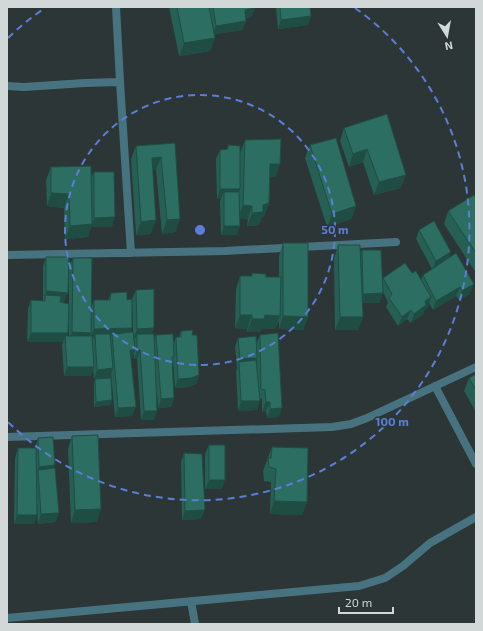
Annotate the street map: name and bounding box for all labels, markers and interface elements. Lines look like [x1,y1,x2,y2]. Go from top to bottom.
north arrow [427,16,467,56]
text: N [444,39,454,53]
text: 50 m [321,222,349,236]
centre of rings [193,223,207,237]
text: 100 m [375,414,409,428]
scale bar [339,589,393,615]
text: 20 m [345,595,372,609]

